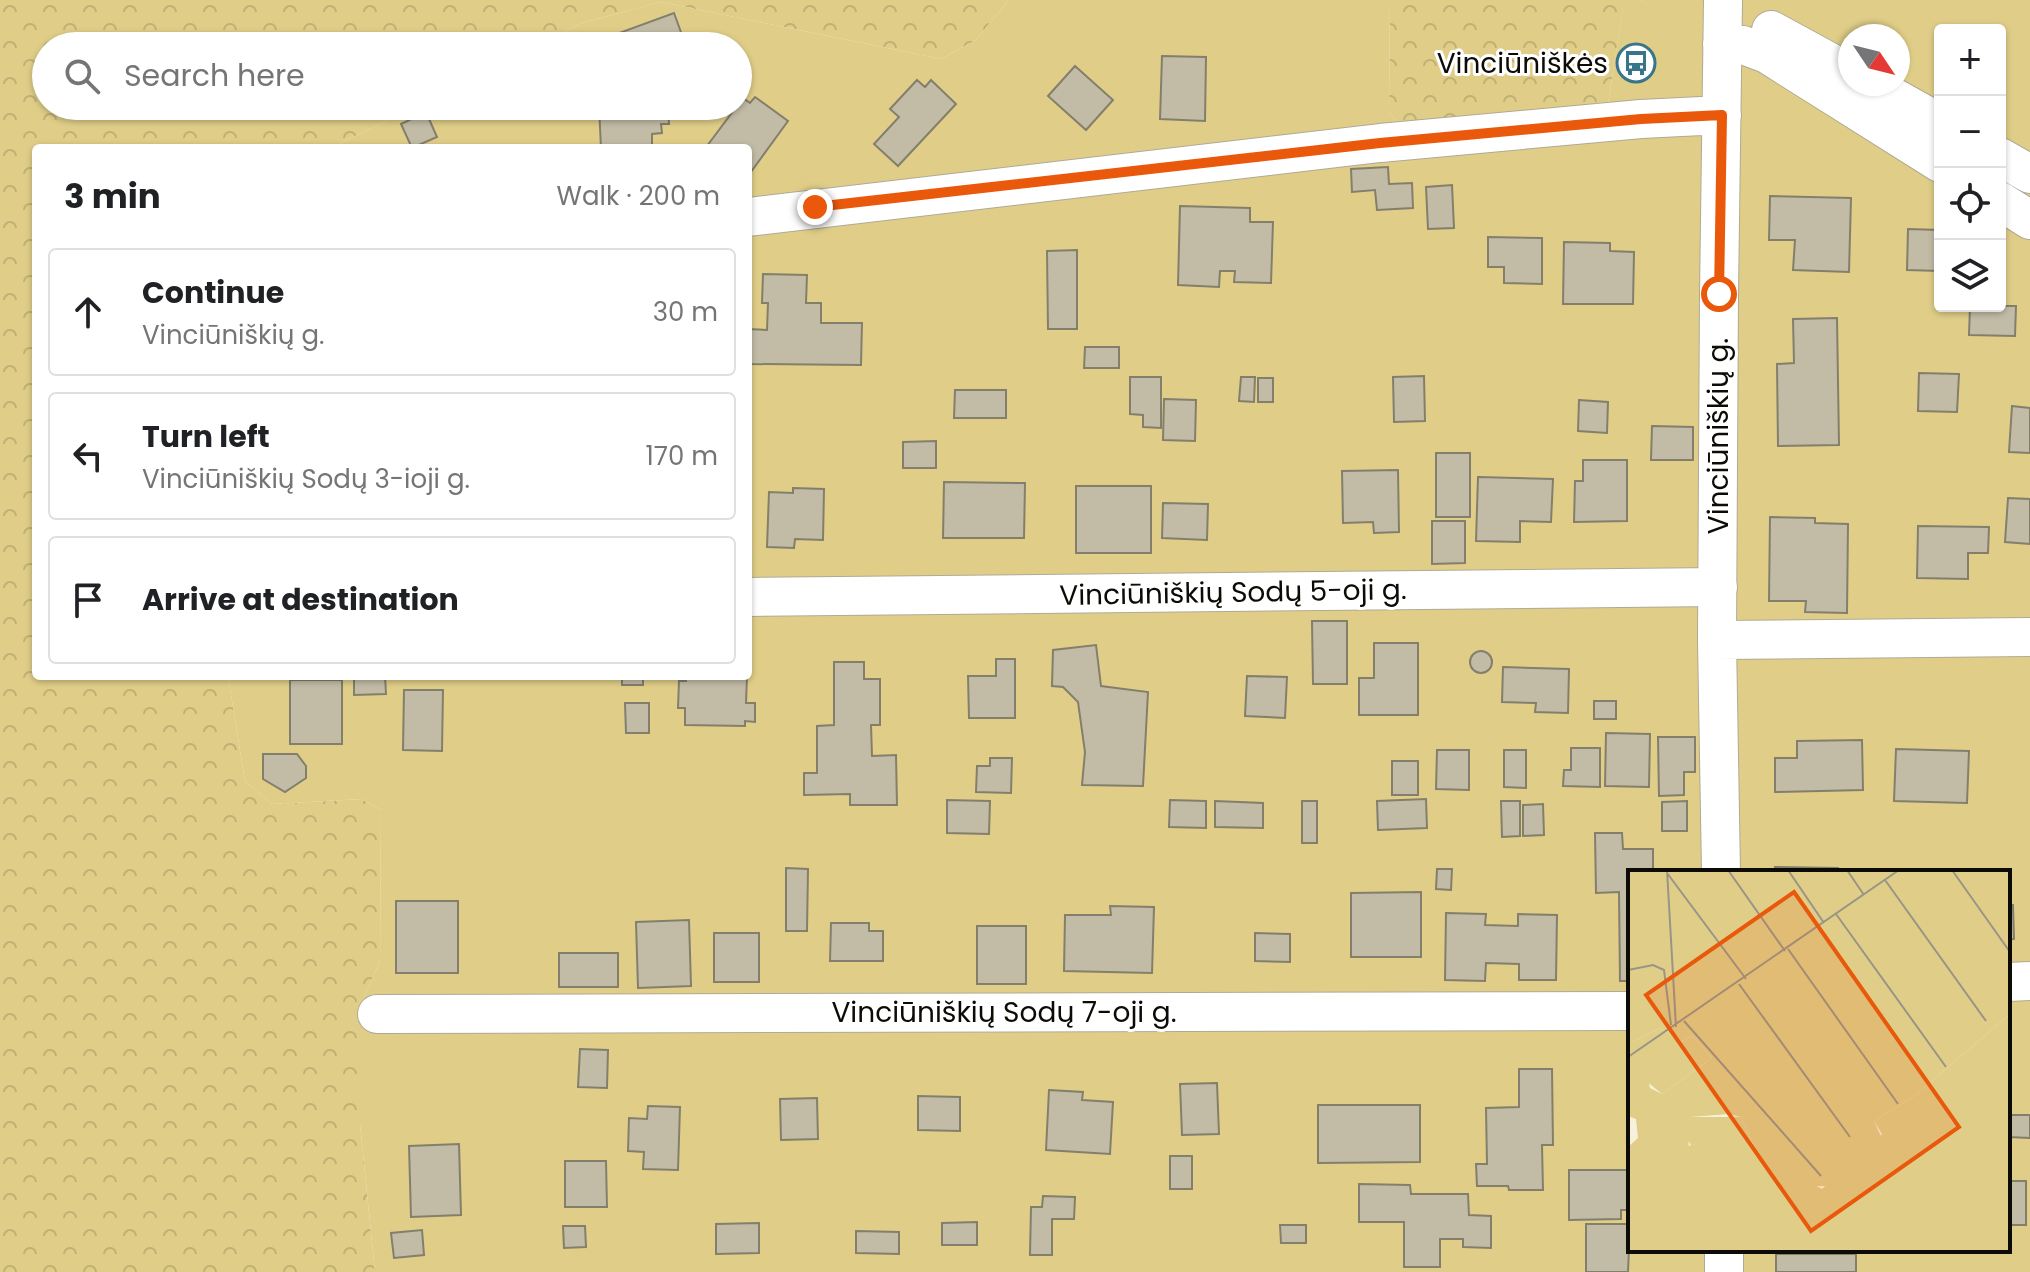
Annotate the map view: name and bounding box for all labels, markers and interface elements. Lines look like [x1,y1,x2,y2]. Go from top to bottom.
north arrow [1838,24,1910,96]
map controls [1934,24,2006,312]
button: + [1934,24,2006,96]
search box [32,32,752,120]
bus stop icon: Vinciūniškės [1615,42,1657,84]
place label: Vinciūniškės [1437,44,1608,83]
icon: search [60,54,104,98]
text: Search here [124,54,305,97]
button: − [1934,96,2006,168]
button: locate [1934,168,2006,240]
text: 3 min [64,172,161,220]
text: Walk · 200 m [557,178,720,214]
route end [797,189,833,225]
button: layers [1934,240,2006,312]
text: Continue [142,271,284,314]
route start [1701,276,1737,312]
icon: ahead [66,290,110,334]
text: 30 m [653,294,718,330]
text: Vinciūniškių g. [142,317,324,353]
street label: Vinciūniškių g. [1699,338,1738,534]
text: Turn left [142,415,270,458]
icon: left [66,434,110,478]
text: 170 m [645,438,718,474]
text: Vinciūniškių Sodų 3-ioji g. [142,461,470,497]
street label: Vinciūniškių Sodų 5-oji g. [1059,570,1407,615]
icon: arrive [66,578,110,622]
text: Arrive at destination [142,578,459,621]
inset map [1628,870,2010,1252]
street label: Vinciūniškių Sodų 7-oji g. [831,993,1177,1032]

